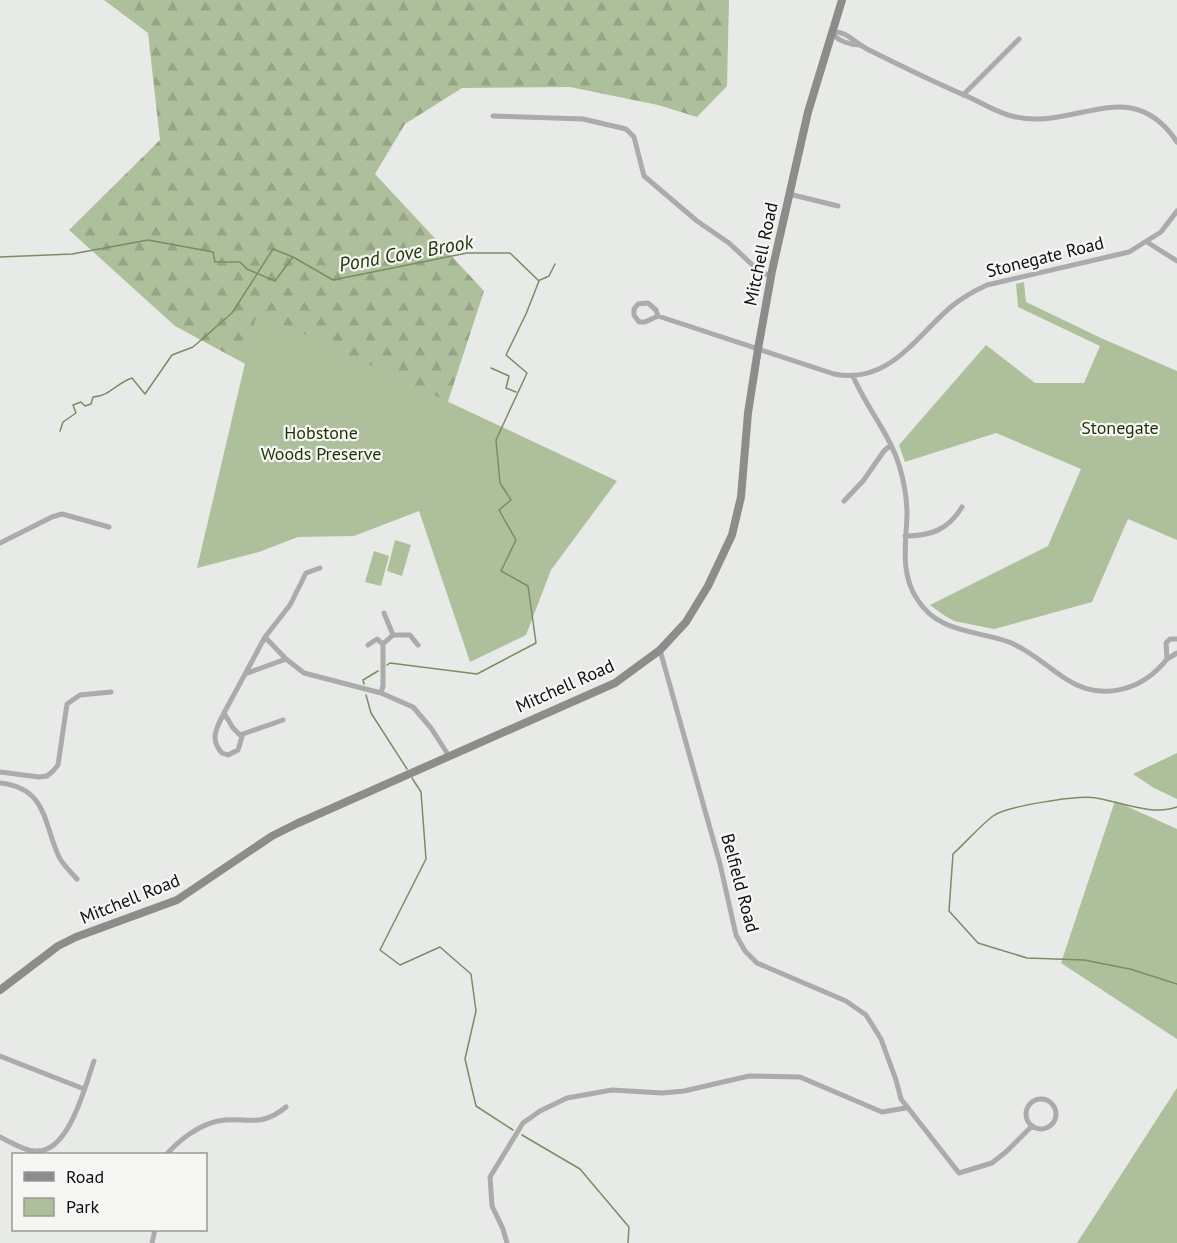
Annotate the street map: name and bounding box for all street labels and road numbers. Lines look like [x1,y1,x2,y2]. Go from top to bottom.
street label: Mitchell Road [738,200,783,308]
street label: Stonegate Road [984,231,1106,282]
street label: Mitchell Road [512,654,618,718]
street label: Belfield Road [716,831,765,935]
street label: Mitchell Road [77,868,183,929]

